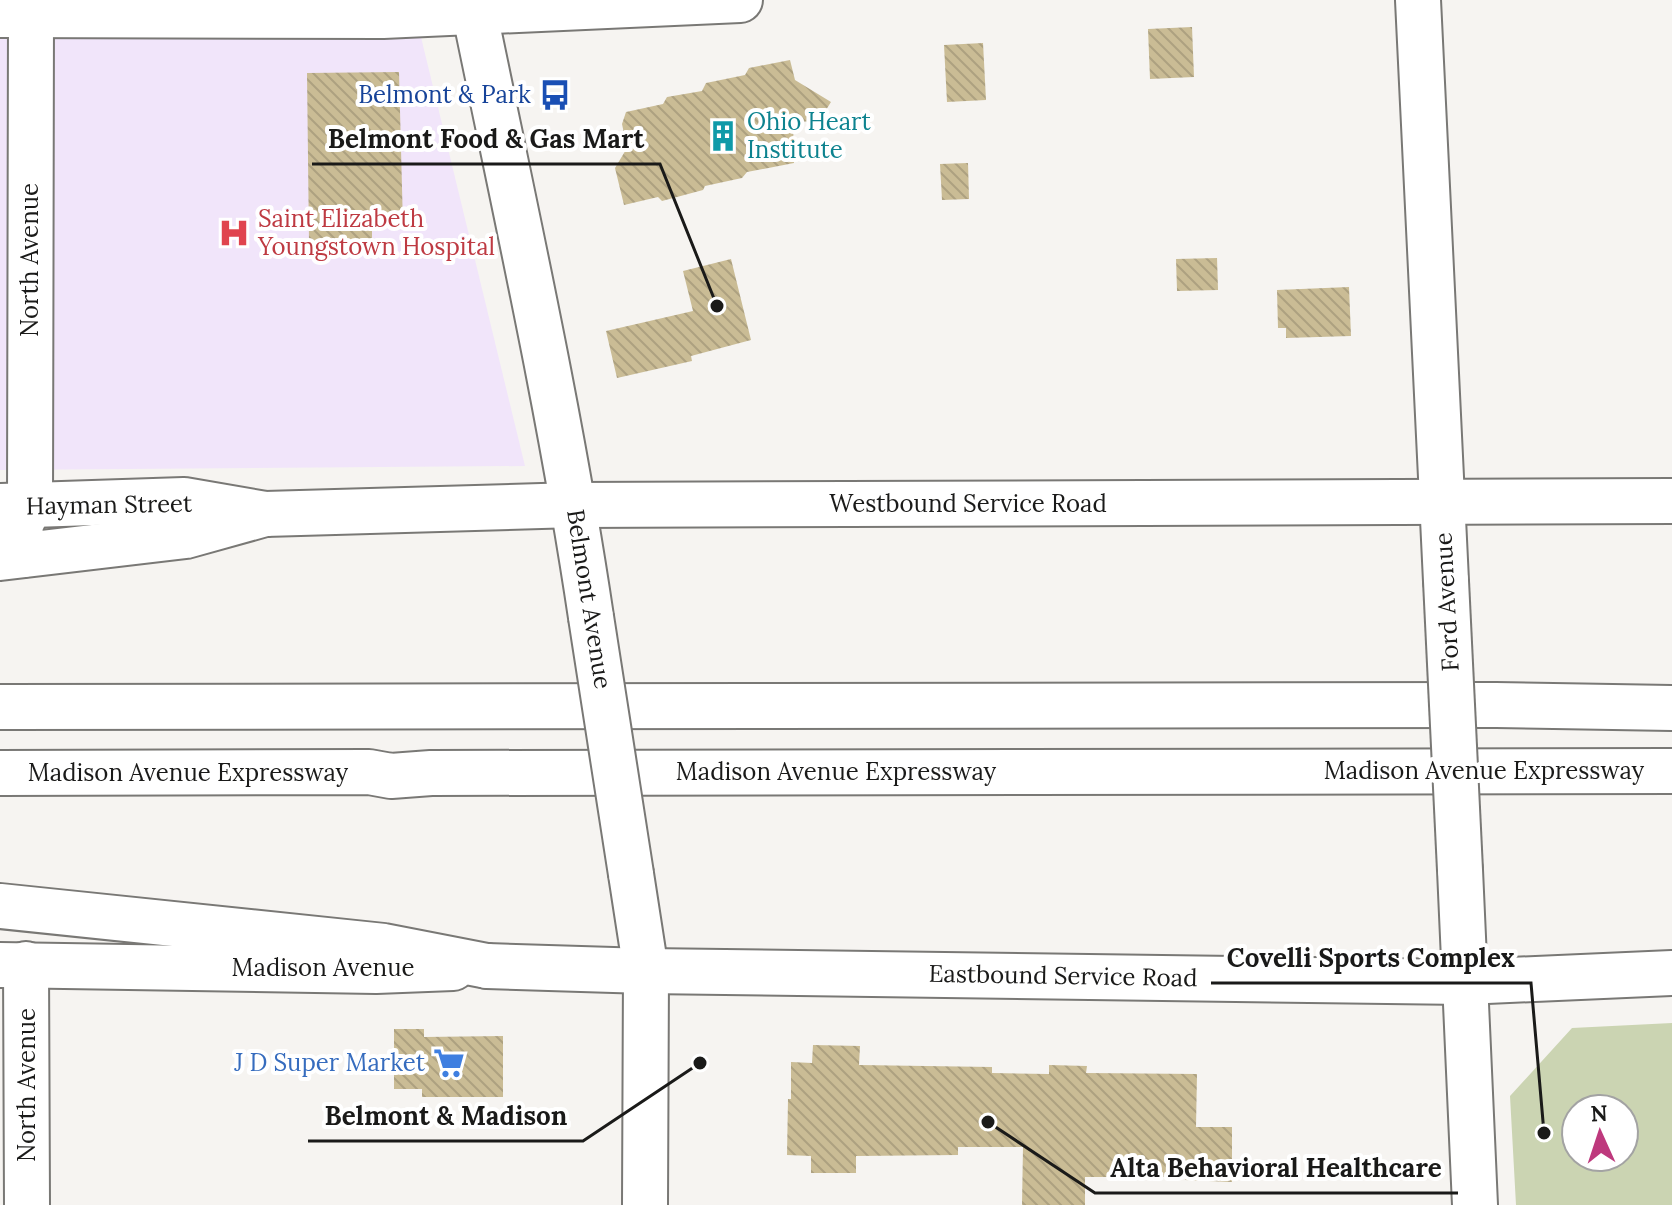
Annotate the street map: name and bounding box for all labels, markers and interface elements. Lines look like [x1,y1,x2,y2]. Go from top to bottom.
bus stop icon: Belmont & Park [538,78,572,112]
place label: Belmont & Park [358,79,531,110]
place label: Ohio Heart Institute [747,106,872,165]
callout: Belmont Food & Gas Mart [312,114,660,164]
building icon: Ohio Heart Institute [706,119,740,153]
text: Belmont Food & Gas Mart [328,122,645,155]
street label: North Avenue [14,183,45,337]
place label: Saint Elizabeth Youngstown Hospital [257,203,495,262]
hospital icon: Saint Elizabeth Youngstown Hospital [217,216,251,250]
street label: Hayman Street [26,488,193,521]
street label: Westbound Service Road [829,488,1107,519]
street label: Belmont Avenue [560,507,619,691]
street label: Ford Avenue [1427,532,1466,672]
street label: Madison Avenue Expressway [1324,755,1645,786]
street label: Madison Avenue Expressway [676,756,997,787]
street label: Madison Avenue Expressway [28,757,349,788]
callout: Covelli Sports Complex [1211,933,1531,983]
text: Covelli Sports Complex [1227,941,1515,974]
street label: Madison Avenue [232,952,415,983]
street label: Eastbound Service Road [928,958,1198,993]
street label: North Avenue [11,1008,42,1162]
supermarket icon: J D Super Market [432,1046,466,1080]
place label: J D Super Market [233,1047,426,1078]
callout: Belmont & Madison [308,1091,583,1141]
north arrow [1560,1093,1640,1173]
text: Belmont & Madison [325,1099,568,1132]
text: N [1590,1099,1608,1127]
callout: Alta Behavioral Healthcare [1095,1143,1458,1193]
text: Alta Behavioral Healthcare [1110,1151,1442,1184]

